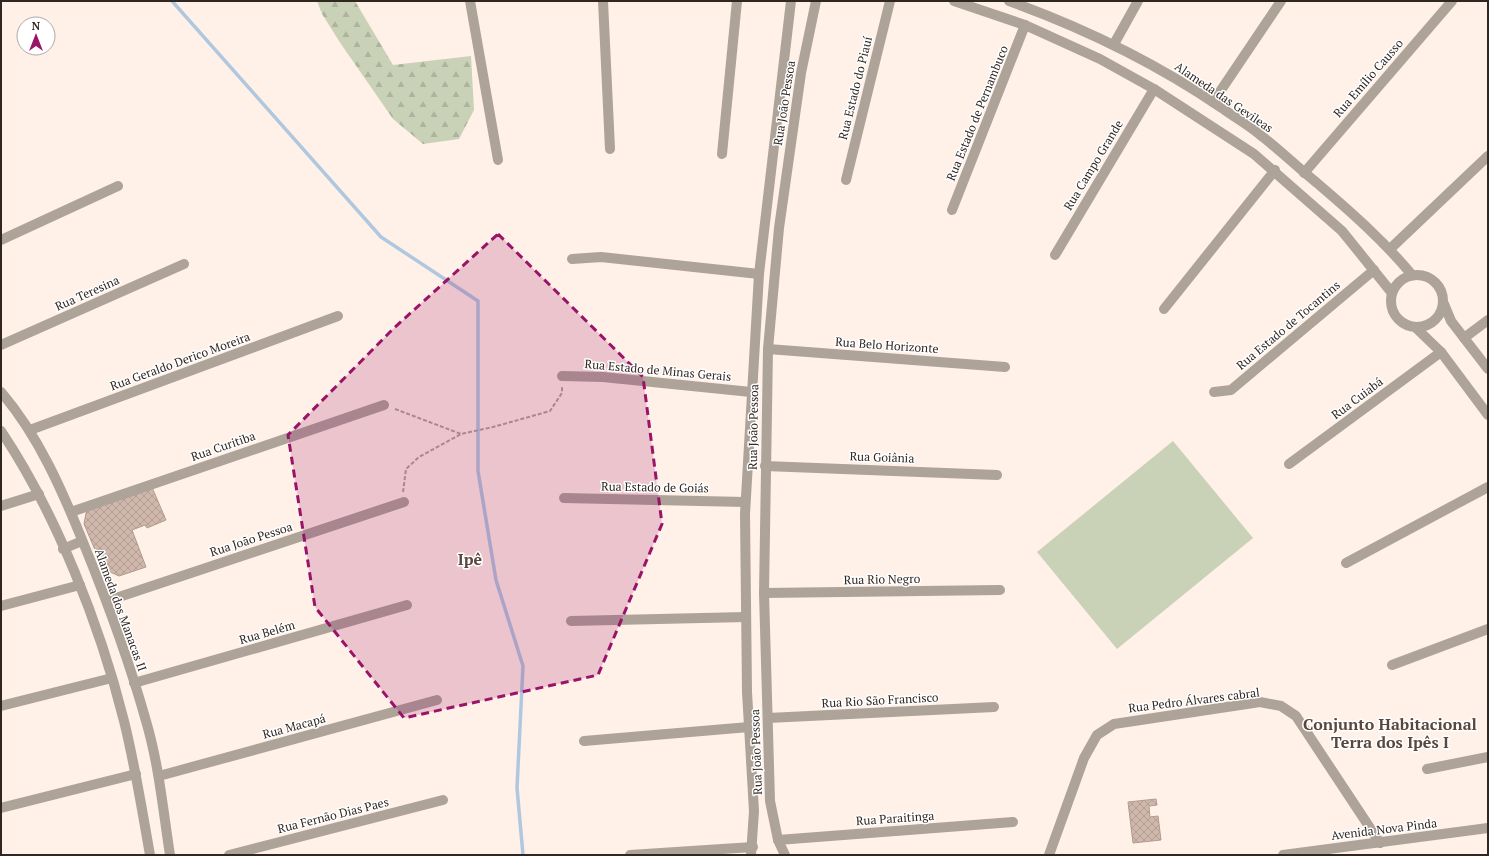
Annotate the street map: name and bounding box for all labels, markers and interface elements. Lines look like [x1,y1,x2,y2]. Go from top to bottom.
north arrow [16,16,56,56]
text: N [32,19,41,33]
street label: Rua Estado do Piauí [835,34,875,141]
street label: Rua Emílio Causso [1330,35,1406,120]
street label: Rua Estado de Pernambuco [943,43,1011,183]
street label: Rua João Pessoa [770,59,798,147]
street label: Alameda das Gevileas [1172,59,1276,135]
street label: Rua Campo Grande [1060,117,1126,213]
street label: Rua Teresina [52,272,122,314]
street label: Rua Estado de Tocantins [1233,277,1343,373]
street label: Rua Geraldo Derico Moreira [108,329,252,393]
street label: Rua Belo Horizonte [835,334,939,356]
street label: Rua Estado de Minas Gerais [584,356,732,384]
street label: Rua Cuiabá [1328,374,1386,422]
street label: Rua João Pessoa [745,384,761,470]
street label: Rua Curitiba [189,428,257,464]
street label: Rua Goiânia [849,448,915,466]
street label: Rua Estado de Goiás [601,479,709,495]
street label: Rua João Pessoa [208,519,294,559]
street label: Alameda dos Manacas II [92,547,150,673]
district label: Ipê [458,548,483,570]
street label: Rua Rio Negro [844,571,921,587]
street label: Rua Belém [238,617,297,647]
street label: Rua Pedro Álvares cabral [1128,684,1261,715]
street label: Rua Rio São Francisco [821,689,939,711]
street label: Rua João Pessoa [747,709,765,795]
street label: Rua Macapá [261,710,327,742]
district label: Conjunto Habitacional Terra dos Ipês I [1303,713,1477,753]
street label: Rua Fernão Dias Paes [276,794,390,836]
street label: Rua Paraitinga [855,808,935,828]
street label: Avenida Nova Pinda [1330,815,1438,843]

